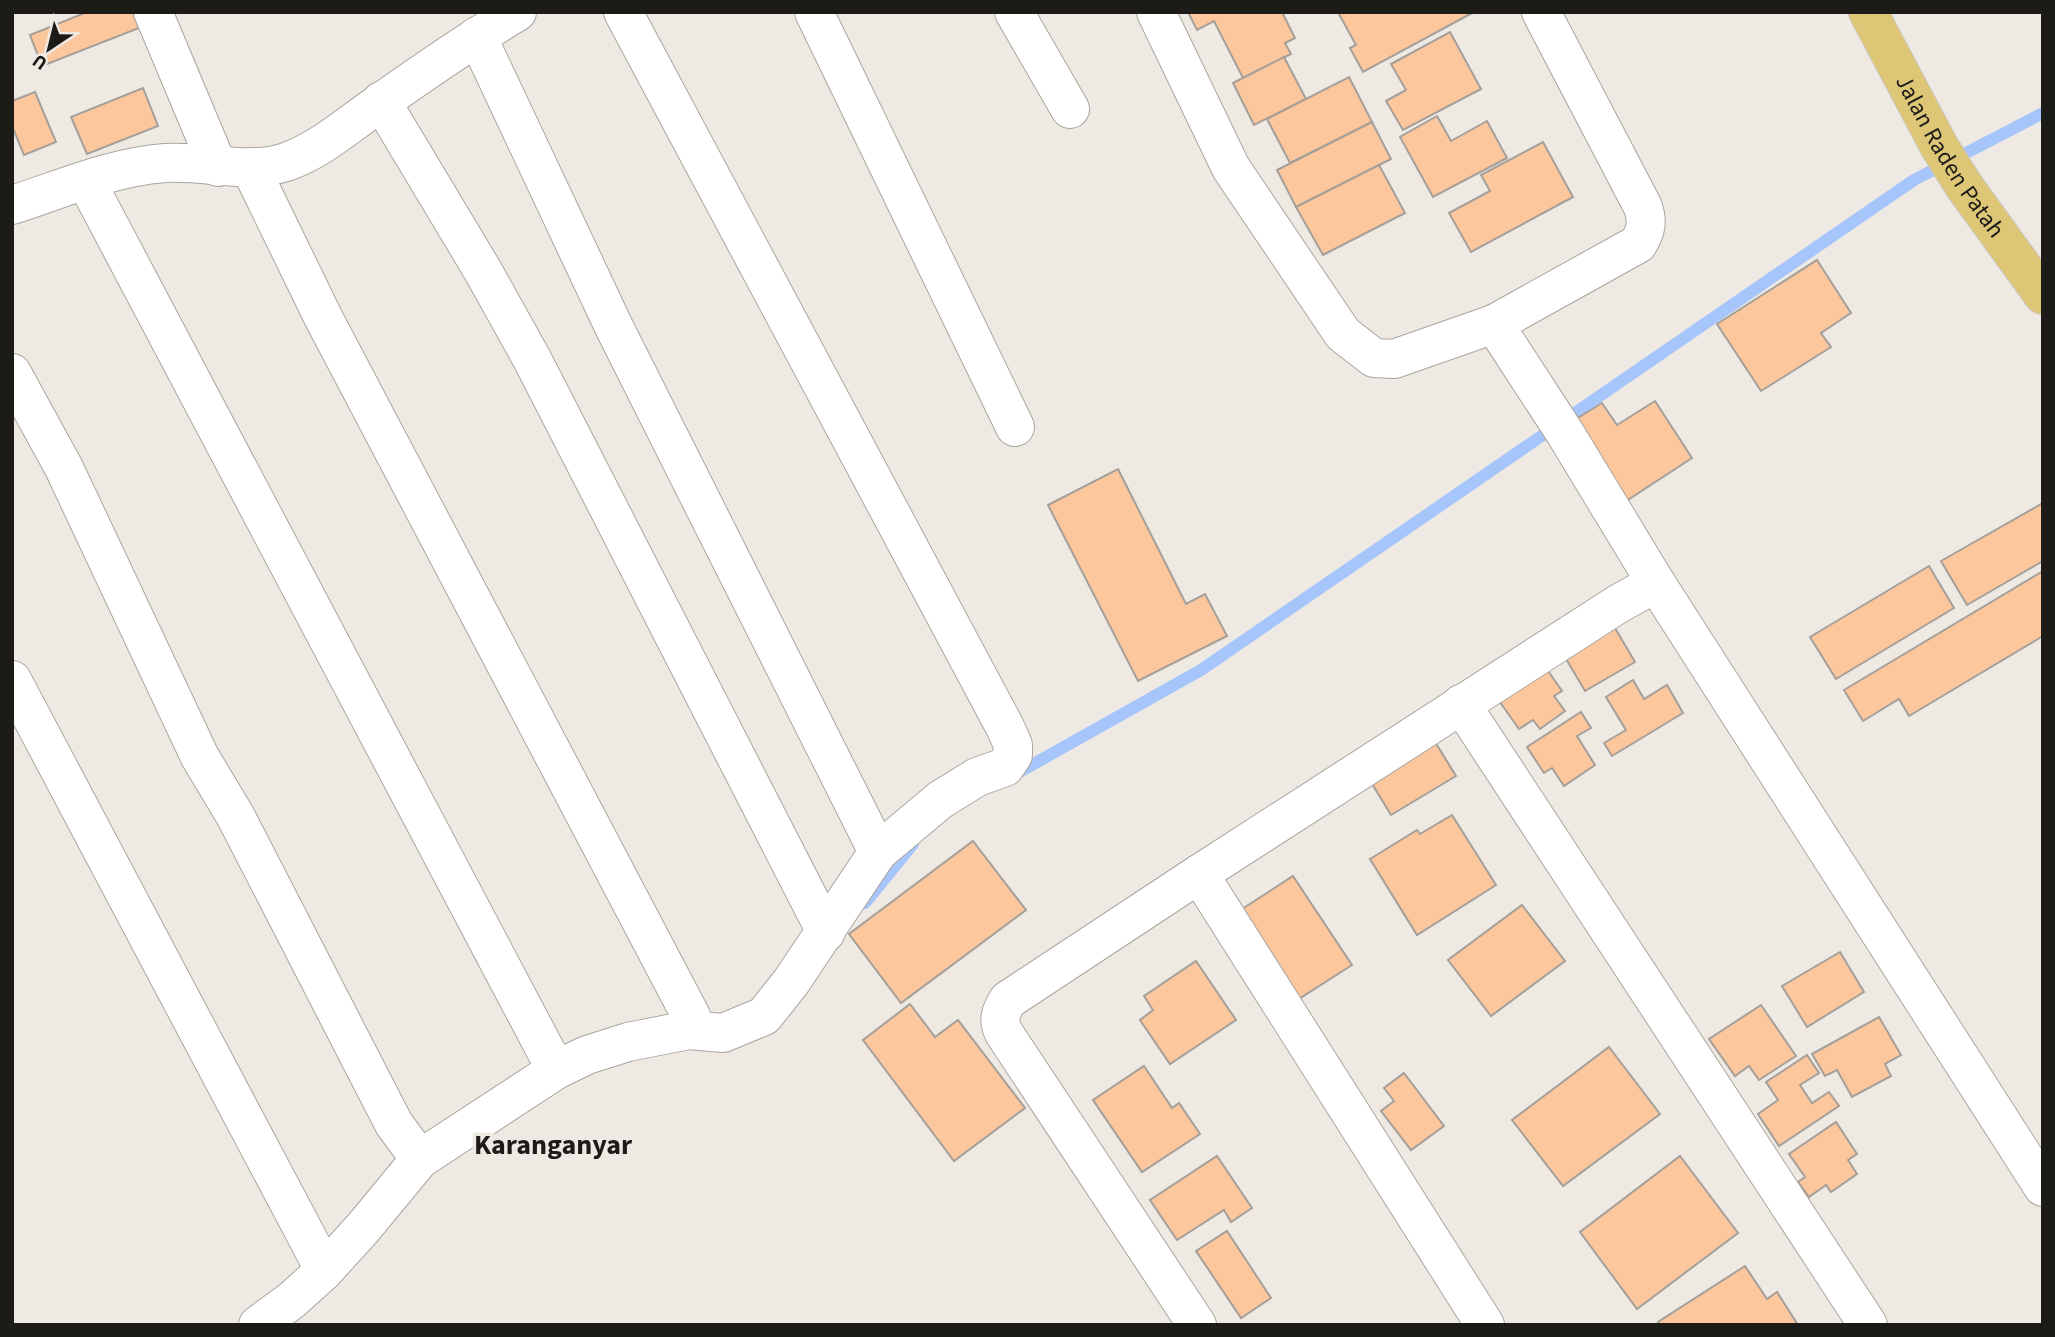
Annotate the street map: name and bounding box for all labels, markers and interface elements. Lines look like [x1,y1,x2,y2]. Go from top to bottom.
north arrow [14,14,84,84]
text: U [27,47,53,76]
street label: Jalan Raden Patah [1886,69,2013,245]
district label: Karanganyar [474,1125,633,1165]

